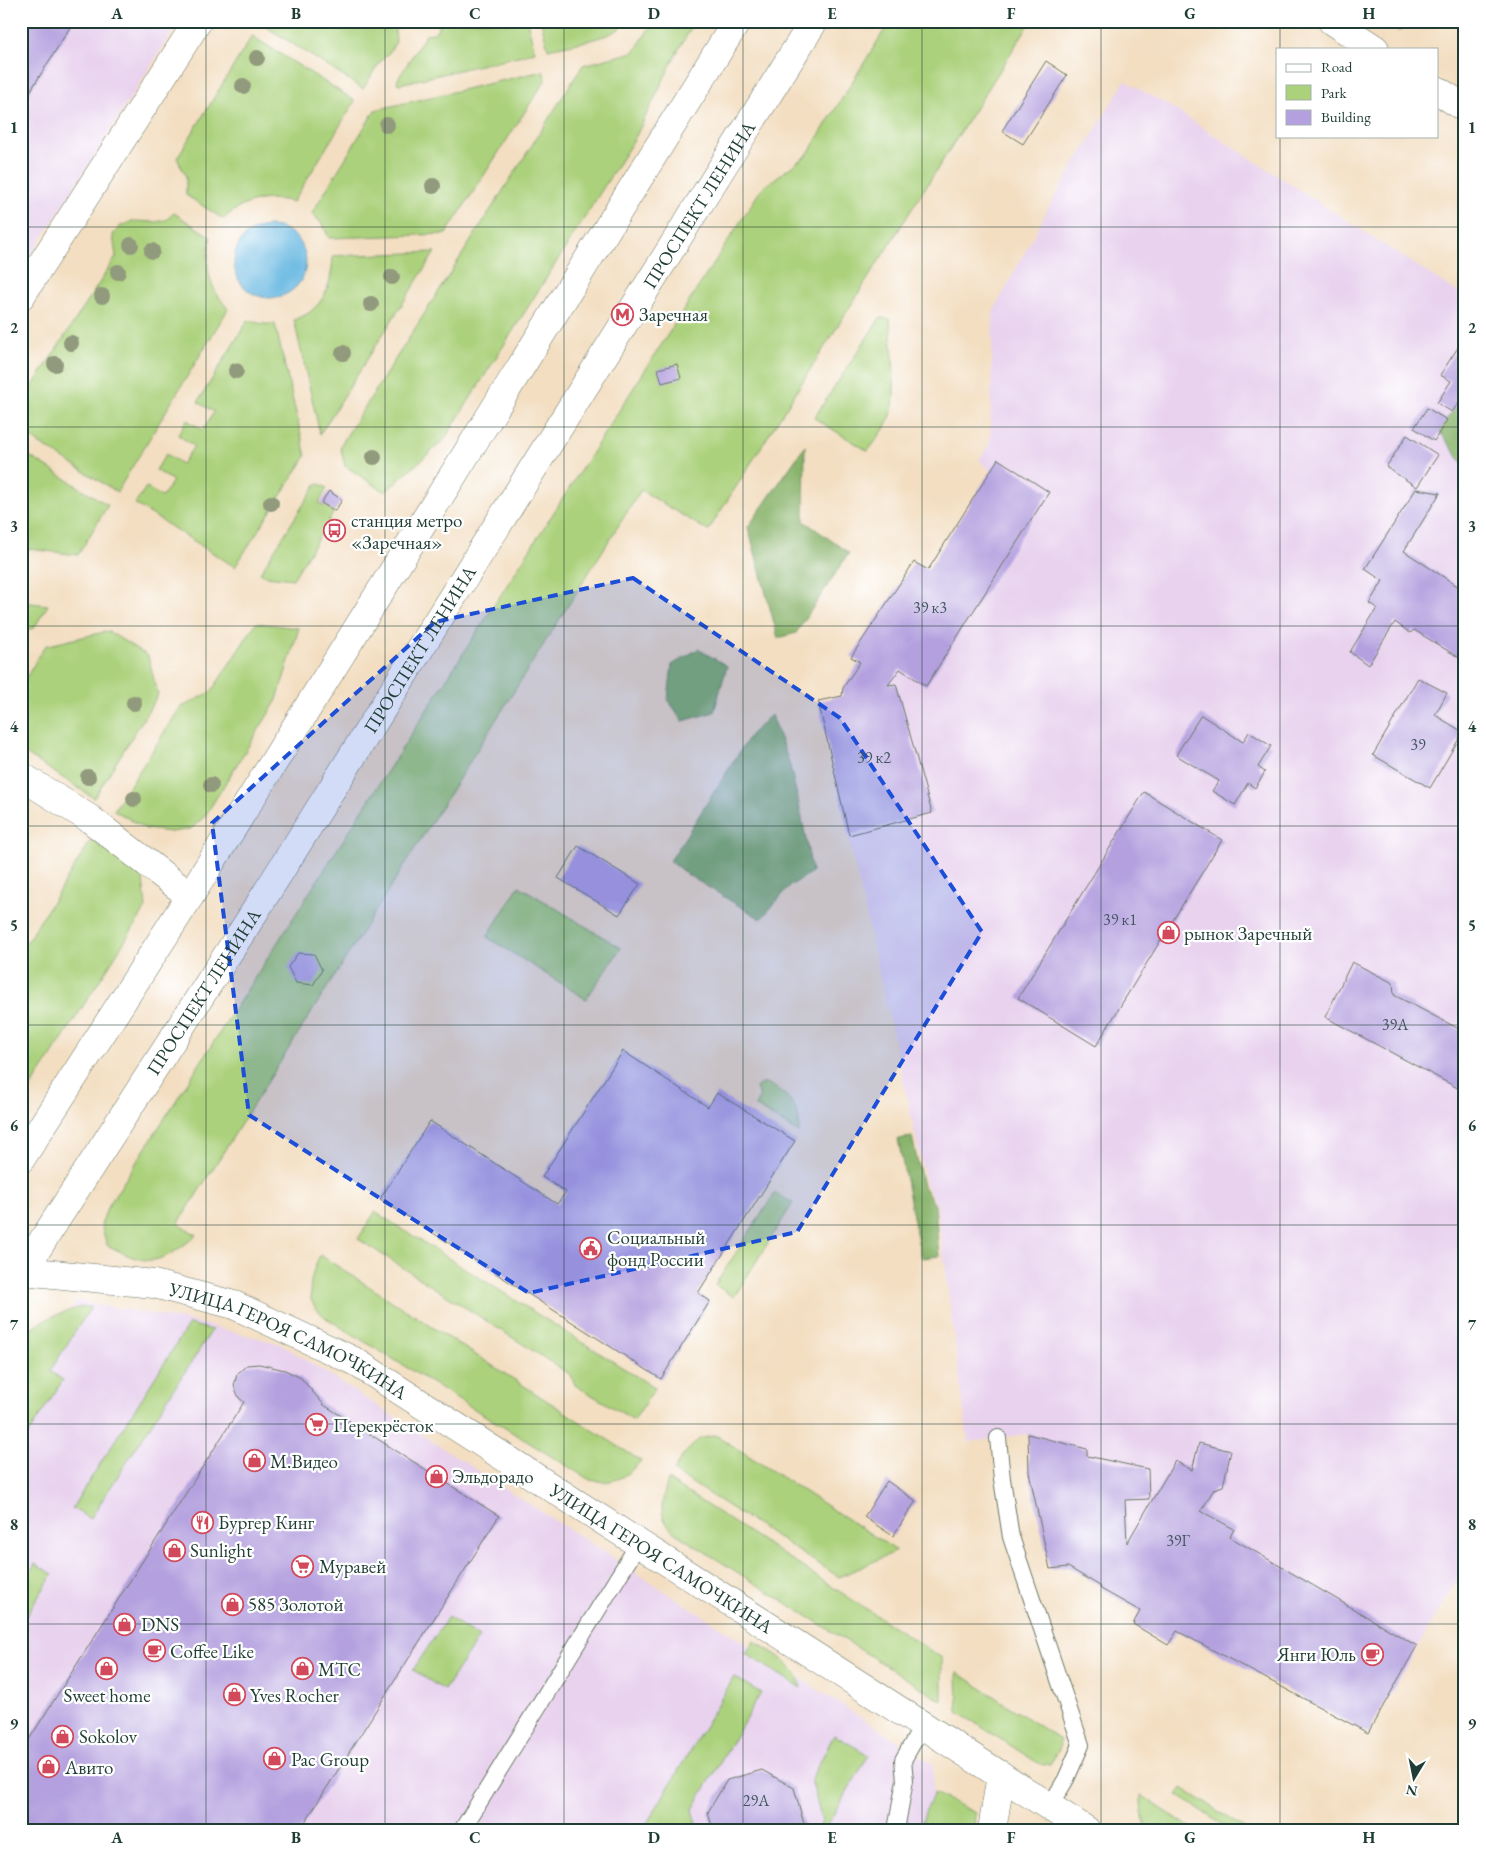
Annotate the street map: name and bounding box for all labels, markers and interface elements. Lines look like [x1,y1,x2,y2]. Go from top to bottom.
text: A [110,3,123,24]
text: B [291,3,301,24]
text: C [469,3,481,24]
text: D [648,3,660,24]
text: E [827,3,837,24]
text: F [1007,3,1016,24]
text: G [1184,3,1196,24]
text: H [1363,3,1376,24]
legend [1276,48,1438,138]
text: Road [1321,57,1353,76]
text: Park [1321,83,1348,102]
text: Building [1321,107,1371,126]
street label: ПРОСПЕКТ ЛЕНИНА [637,115,761,293]
text: 1 [10,117,18,138]
text: 1 [1468,117,1476,138]
metro station icon: Заречная [611,302,635,326]
place label: Заречная [639,302,709,327]
text: 2 [10,317,19,338]
text: 2 [1468,317,1477,338]
place label: станция метро «Заречная» [351,508,462,555]
text: 3 [10,516,18,537]
text: 3 [1468,516,1476,537]
bus stop icon: станция метро «Заречная» [323,519,347,543]
street label: ПРОСПЕКТ ЛЕНИНА [358,560,482,738]
house number: 39 к3 [913,597,947,618]
text: 4 [10,716,19,737]
text: 4 [1468,716,1477,737]
house number: 39 [1410,734,1426,755]
house number: 39 к2 [857,747,891,768]
street label: ПРОСПЕКТ ЛЕНИНА [140,903,267,1080]
house number: 39 к1 [1103,909,1137,930]
text: 5 [10,915,18,936]
text: 5 [1468,915,1476,936]
shop icon: рынок Заречный [1156,921,1180,945]
place label: рынок Заречный [1184,921,1312,946]
house number: 39А [1382,1014,1409,1035]
text: 6 [10,1115,19,1136]
text: 6 [1468,1115,1477,1136]
place label: Социальный фонд России [607,1225,705,1272]
public building icon: Социальный фонд России [579,1236,603,1260]
street label: УЛИЦА ГЕРОЯ САМОЧКИНА [165,1276,413,1405]
text: 7 [10,1314,19,1335]
text: 7 [1468,1314,1477,1335]
supermarket icon: Перекрёсток [305,1413,329,1437]
place label: Перекрёсток [333,1413,434,1438]
shop icon: М.Видео [242,1449,266,1473]
place label: М.Видео [270,1449,338,1474]
shop icon: Эльдорадо [424,1464,448,1488]
place label: Эльдорадо [452,1464,534,1489]
street label: УЛИЦА ГЕРОЯ САМОЧКИНА [544,1477,779,1639]
restaurant icon: Бургер Кинг [190,1510,214,1534]
place label: Бургер Кинг [218,1510,315,1535]
text: 8 [10,1514,18,1535]
text: 8 [1468,1514,1476,1535]
house number: 39Г [1166,1530,1191,1551]
shop icon: Sunlight [162,1538,186,1562]
place label: Sunlight [190,1538,252,1563]
supermarket icon: Муравей [291,1554,315,1578]
place label: Муравей [319,1554,386,1579]
shop icon: 585 Золотой [220,1592,244,1616]
place label: 585 Золотой [248,1592,344,1617]
shop icon: DNS [113,1612,137,1636]
place label: DNS [141,1612,179,1637]
cafe icon: Coffee Like [142,1639,166,1663]
place label: Coffee Like [170,1639,254,1664]
place label: Янги Юль [1276,1642,1356,1667]
cafe icon: Янги Юль [1360,1642,1384,1666]
shop icon: Sweet home [95,1657,119,1681]
shop icon: МТС [290,1657,314,1681]
place label: МТС [318,1657,361,1682]
place label: Sweet home [63,1683,151,1708]
shop icon: Yves Rocher [222,1683,246,1707]
place label: Yves Rocher [250,1683,340,1708]
text: 9 [10,1713,19,1734]
text: 9 [1468,1713,1477,1734]
shop icon: Sokolov [51,1724,75,1748]
place label: Sokolov [79,1724,138,1749]
shop icon: Pac Group [263,1747,287,1771]
place label: Pac Group [291,1747,369,1772]
north arrow [1388,1754,1438,1804]
shop icon: Авито [37,1755,61,1779]
place label: Авито [64,1755,113,1780]
text: N [1404,1781,1419,1801]
house number: 29А [743,1790,770,1811]
text: A [110,1827,123,1848]
text: B [291,1827,301,1848]
text: C [469,1827,481,1848]
text: D [648,1827,660,1848]
text: E [827,1827,837,1848]
text: F [1007,1827,1016,1848]
text: G [1184,1827,1196,1848]
text: H [1363,1827,1376,1848]

